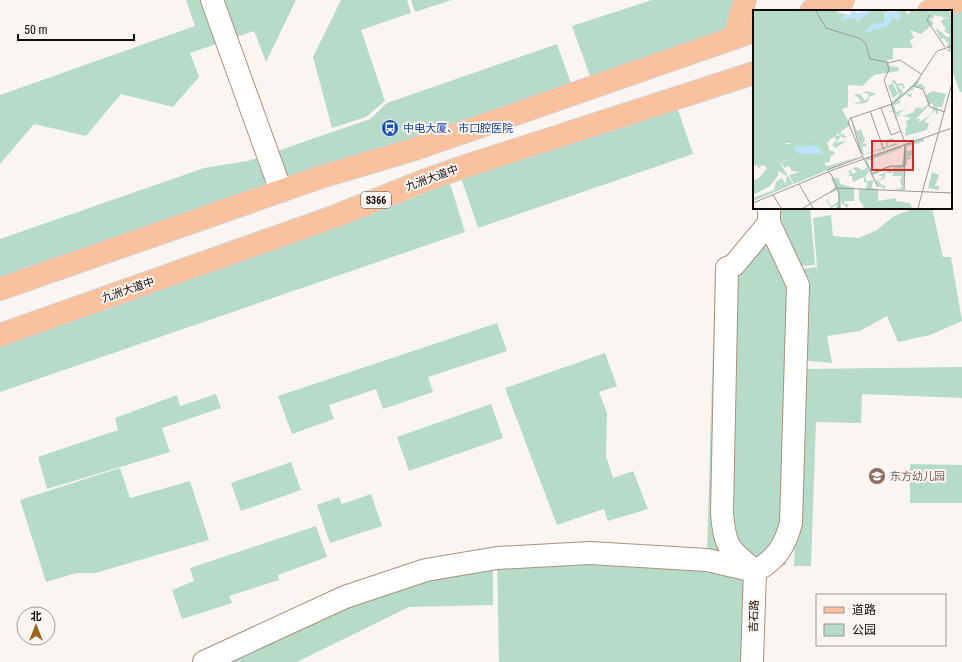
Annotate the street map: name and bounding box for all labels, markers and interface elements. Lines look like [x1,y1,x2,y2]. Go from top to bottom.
inset map [753,10,952,209]
scale bar [18,16,134,42]
text: 50 m [24,23,48,37]
bus stop icon: 中电大厦、市口腔医院 [380,118,400,138]
place label: 中电大厦、市口腔医院 [403,122,513,135]
street label: 九洲大道中 [404,162,460,194]
road number: S366 [361,192,391,208]
street label: 九洲大道中 [100,275,156,305]
school or university icon: 东方幼儿园 [867,466,887,486]
place label: 东方幼儿园 [890,470,945,483]
legend [816,594,946,646]
street label: 吉石路 [747,599,761,633]
text: 道路 [852,603,876,617]
north arrow [16,606,56,646]
text: 北 [31,610,42,623]
text: 公园 [852,623,876,637]

